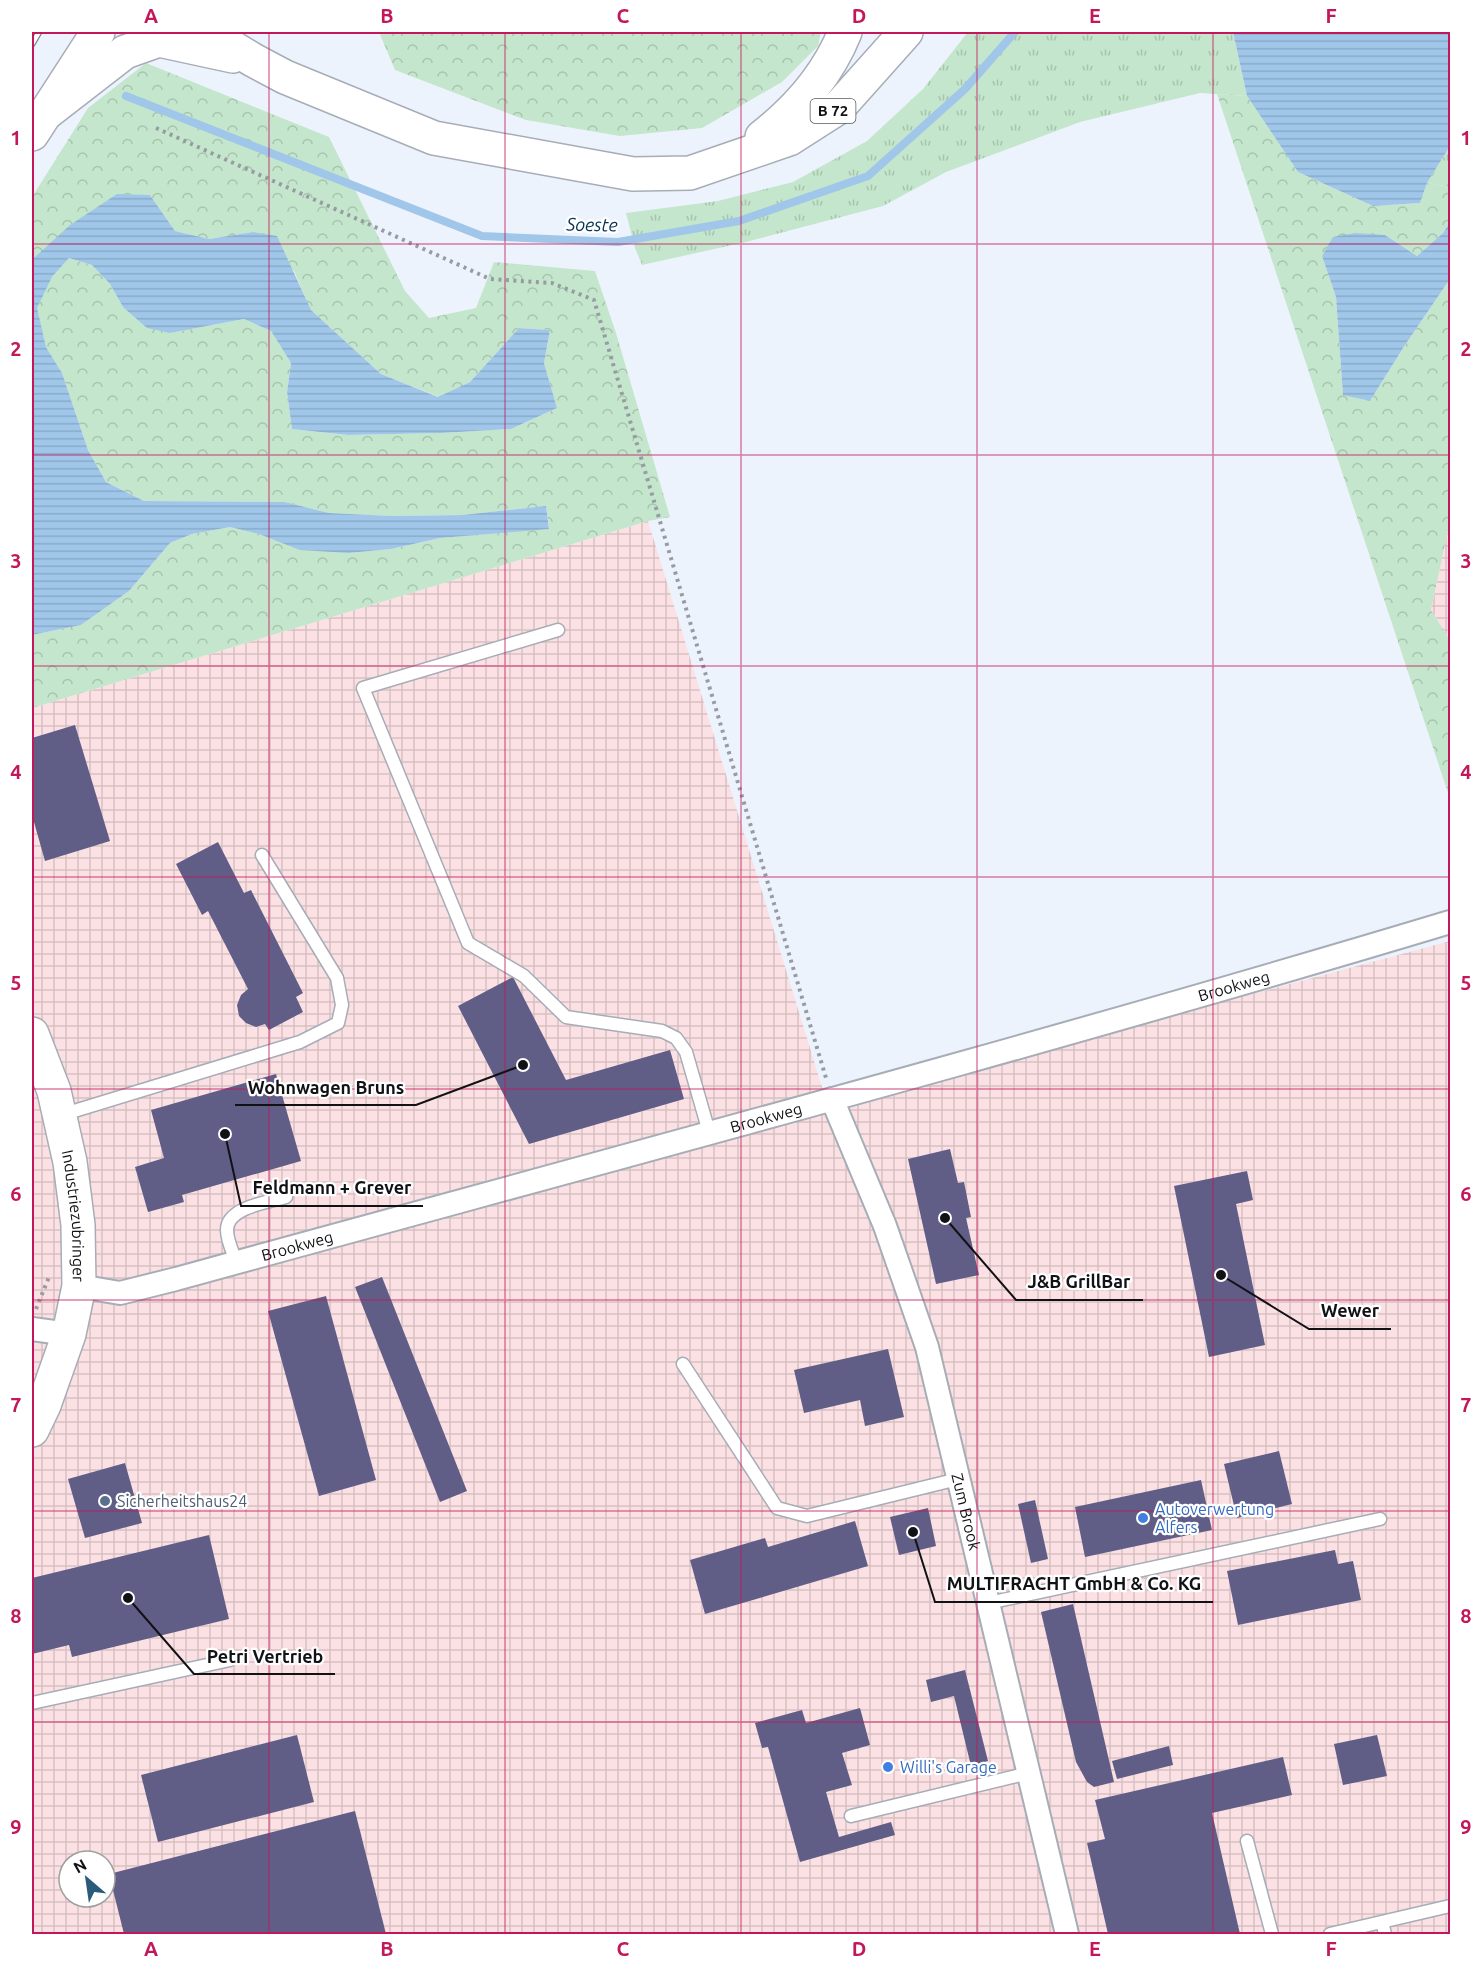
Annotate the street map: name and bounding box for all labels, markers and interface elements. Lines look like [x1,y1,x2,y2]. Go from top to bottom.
text: A [144,4,158,27]
text: B [380,4,394,27]
text: C [617,4,630,27]
text: D [852,4,866,27]
text: E [1089,4,1101,27]
text: F [1325,4,1337,27]
road number: B 72 [810,99,856,123]
text: 1 [10,126,22,149]
text: 1 [1460,126,1472,149]
water label: Soeste [565,214,618,234]
text: 2 [10,337,22,360]
text: 2 [1460,337,1472,360]
text: 3 [10,549,22,572]
text: 3 [1460,549,1472,572]
text: 4 [10,760,22,783]
text: 4 [1460,760,1472,783]
street label: Brookweg [1196,967,1272,1005]
text: 5 [10,971,22,994]
text: 5 [1460,971,1472,994]
callout: Wohnwagen Bruns [235,1069,416,1105]
text: Wohnwagen Bruns [248,1077,404,1097]
street label: Brookweg [728,1099,804,1136]
street label: Industriezubringer [59,1148,88,1282]
callout: Feldmann + Grever [241,1170,423,1206]
text: Feldmann + Grever [253,1177,412,1197]
text: 6 [10,1182,22,1205]
text: 6 [1460,1182,1472,1205]
street label: Brookweg [259,1227,335,1264]
callout: J&B GrillBar [1016,1264,1143,1300]
text: J&B GrillBar [1028,1271,1131,1291]
callout: Wewer [1309,1293,1391,1329]
text: Wewer [1321,1300,1380,1320]
text: 7 [10,1393,22,1416]
text: 7 [1460,1393,1472,1416]
street label: Zum Brook [948,1471,984,1552]
place label: Sicherheitshaus24 [117,1492,247,1510]
marker: Sicherheitshaus24 [98,1494,112,1508]
place label: Autoverwertung Alfers [1155,1500,1274,1536]
marker: Autoverwertung Alfers [1136,1511,1150,1525]
callout: MULTIFRACHT GmbH & Co. KG [935,1566,1213,1602]
text: MULTIFRACHT GmbH & Co. KG [947,1573,1201,1593]
text: 8 [10,1604,22,1627]
text: 8 [1460,1604,1472,1627]
callout: Petri Vertrieb [194,1638,335,1674]
text: Petri Vertrieb [207,1646,323,1666]
place label: Willi's Garage [900,1758,997,1776]
marker: Willi's Garage [881,1760,895,1774]
text: 9 [10,1815,22,1838]
text: 9 [1460,1815,1472,1838]
north arrow [57,1849,117,1909]
text: N [70,1855,89,1877]
text: A [144,1937,158,1960]
text: B [380,1937,394,1960]
text: C [617,1937,630,1960]
text: D [852,1937,866,1960]
text: E [1089,1937,1101,1960]
text: F [1325,1937,1337,1960]

